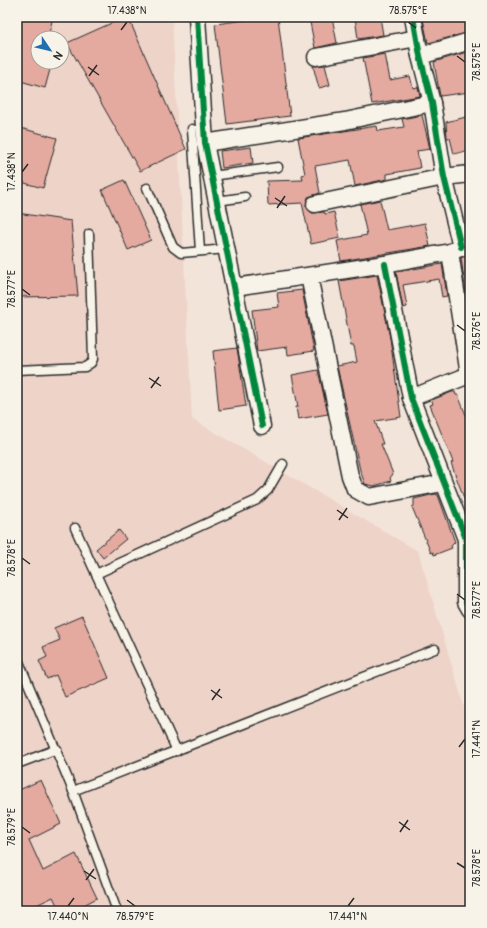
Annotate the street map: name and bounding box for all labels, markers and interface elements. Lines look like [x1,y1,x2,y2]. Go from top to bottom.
text: 17.438°N [108,5,147,17]
text: 78.575°E [389,5,427,17]
north arrow [30,30,70,70]
text: 78.575°E [471,43,483,81]
text: N [50,49,65,63]
text: 17.438°N [6,152,18,191]
text: 78.577°E [6,270,18,308]
text: 78.576°E [471,312,483,350]
text: 78.578°E [6,539,18,577]
text: 78.577°E [471,581,483,619]
text: 17.441°N [471,720,483,758]
text: 78.579°E [6,808,18,846]
text: 78.578°E [471,849,483,887]
text: 17.440°N [48,911,89,923]
text: 78.579°E [116,911,154,923]
text: 17.441°N [329,911,367,923]

